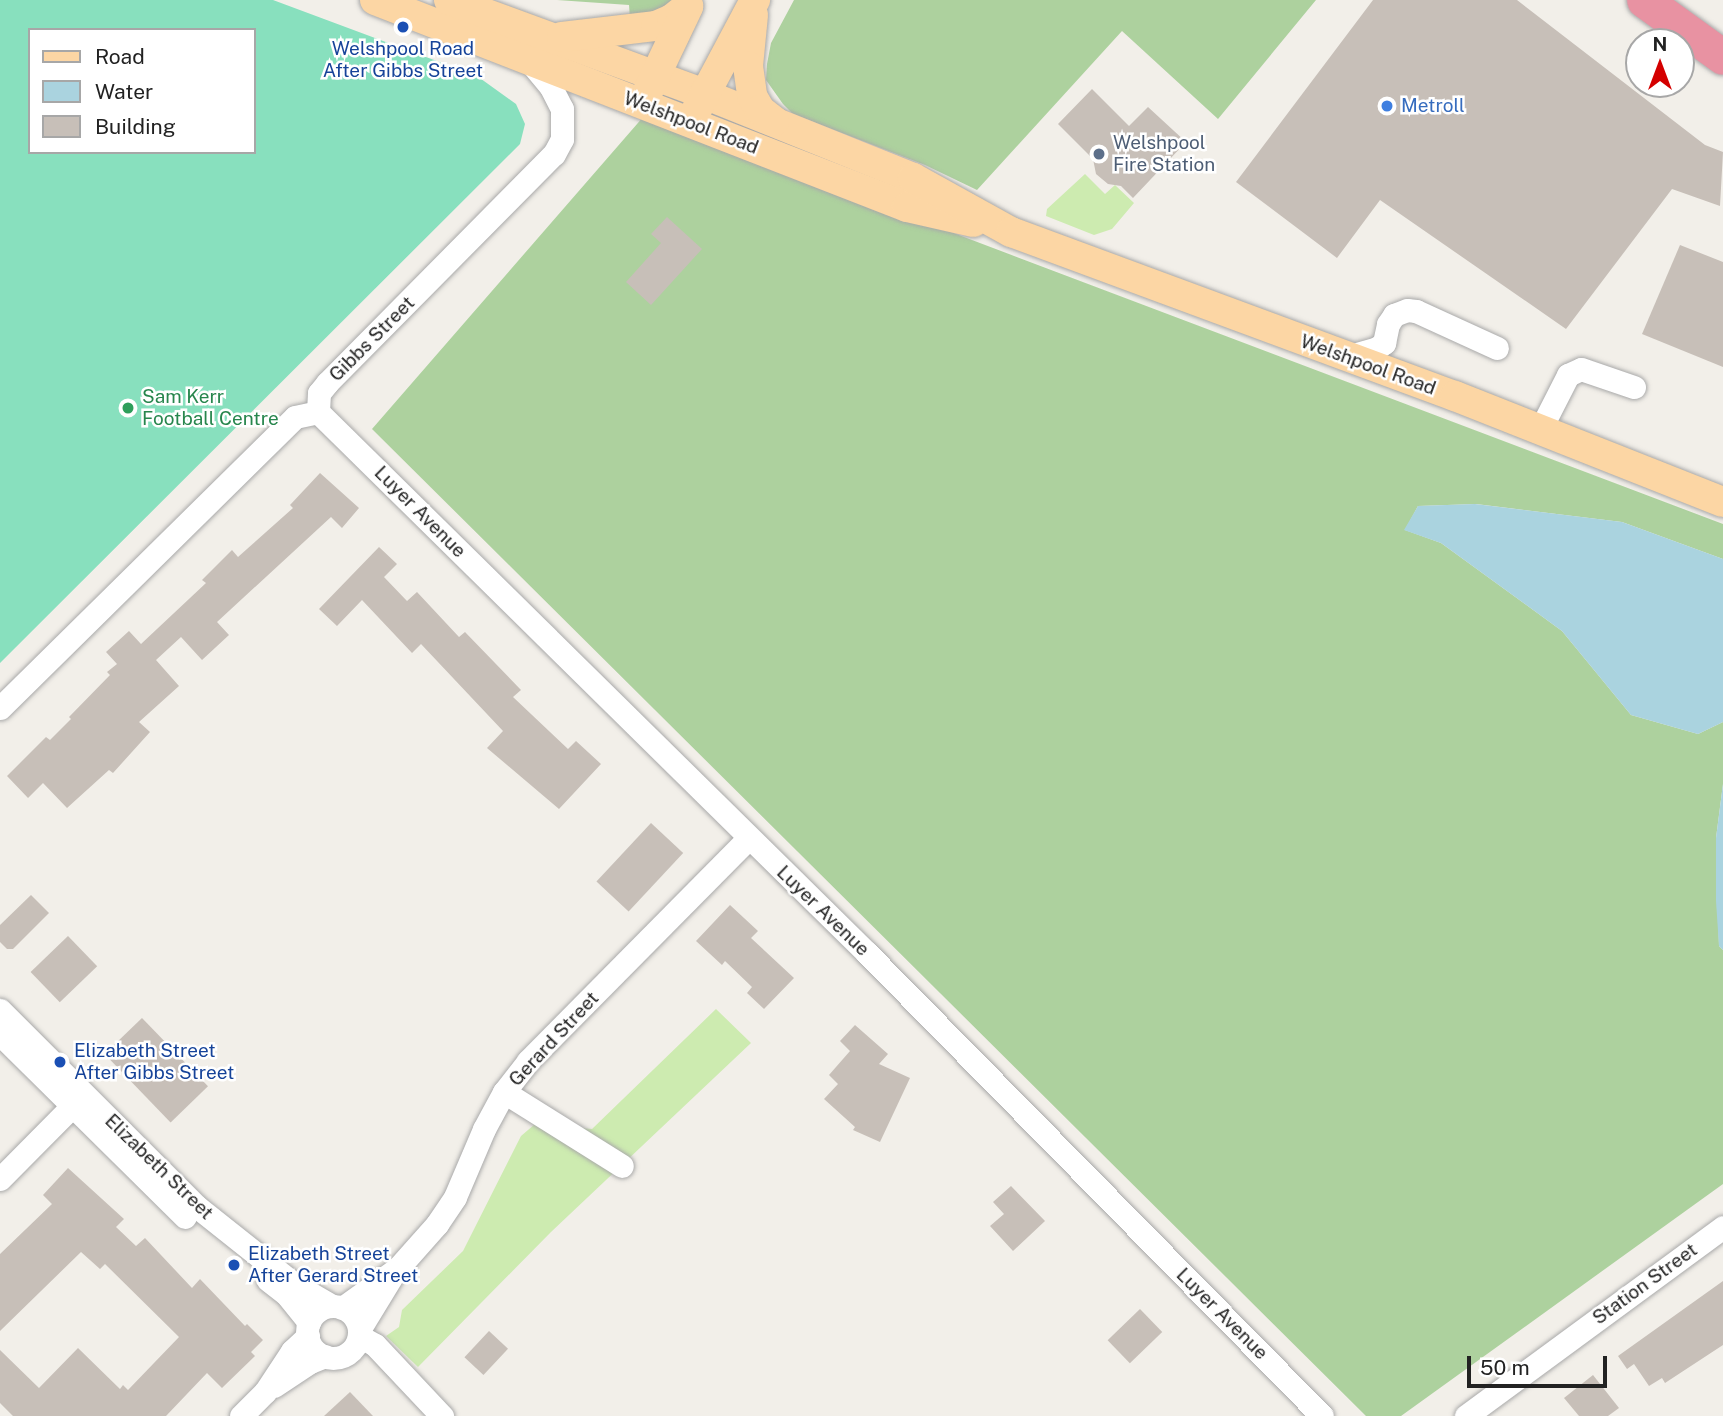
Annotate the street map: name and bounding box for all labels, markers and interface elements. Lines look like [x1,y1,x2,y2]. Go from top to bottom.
marker: Welshpool Road After Gibbs Street [395,19,411,35]
legend [28,28,256,154]
north arrow [1625,28,1695,98]
text: N [1653,33,1667,55]
place label: Welshpool Road After Gibbs Street [323,38,483,82]
text: Road [95,44,145,69]
text: Water [95,79,153,104]
street label: Welshpool Road [621,87,761,159]
place label: Metroll [1401,95,1465,117]
marker: Metroll [1379,98,1395,114]
text: Building [95,114,176,139]
place label: Welshpool Fire Station [1113,132,1215,176]
marker: Welshpool Fire Station [1091,146,1107,162]
street label: Gibbs Street [325,292,419,386]
street label: Welshpool Road [1297,330,1439,400]
place label: Sam Kerr Football Centre [142,386,279,430]
marker: Sam Kerr Football Centre [120,400,136,416]
street label: Luyer Avenue [369,461,471,563]
street label: Luyer Avenue [772,861,874,961]
street label: Gerard Street [504,987,604,1091]
place label: Elizabeth Street After Gibbs Street [74,1040,234,1084]
marker: Elizabeth Street After Gibbs Street [52,1054,68,1070]
street label: Elizabeth Street [100,1110,218,1224]
street label: Station Street [1588,1238,1702,1330]
place label: Elizabeth Street After Gerard Street [248,1243,418,1287]
marker: Elizabeth Street After Gerard Street [226,1257,242,1273]
street label: Luyer Avenue [1171,1263,1273,1365]
scale bar [1471,1342,1611,1386]
text: 50 m [1480,1355,1530,1380]

